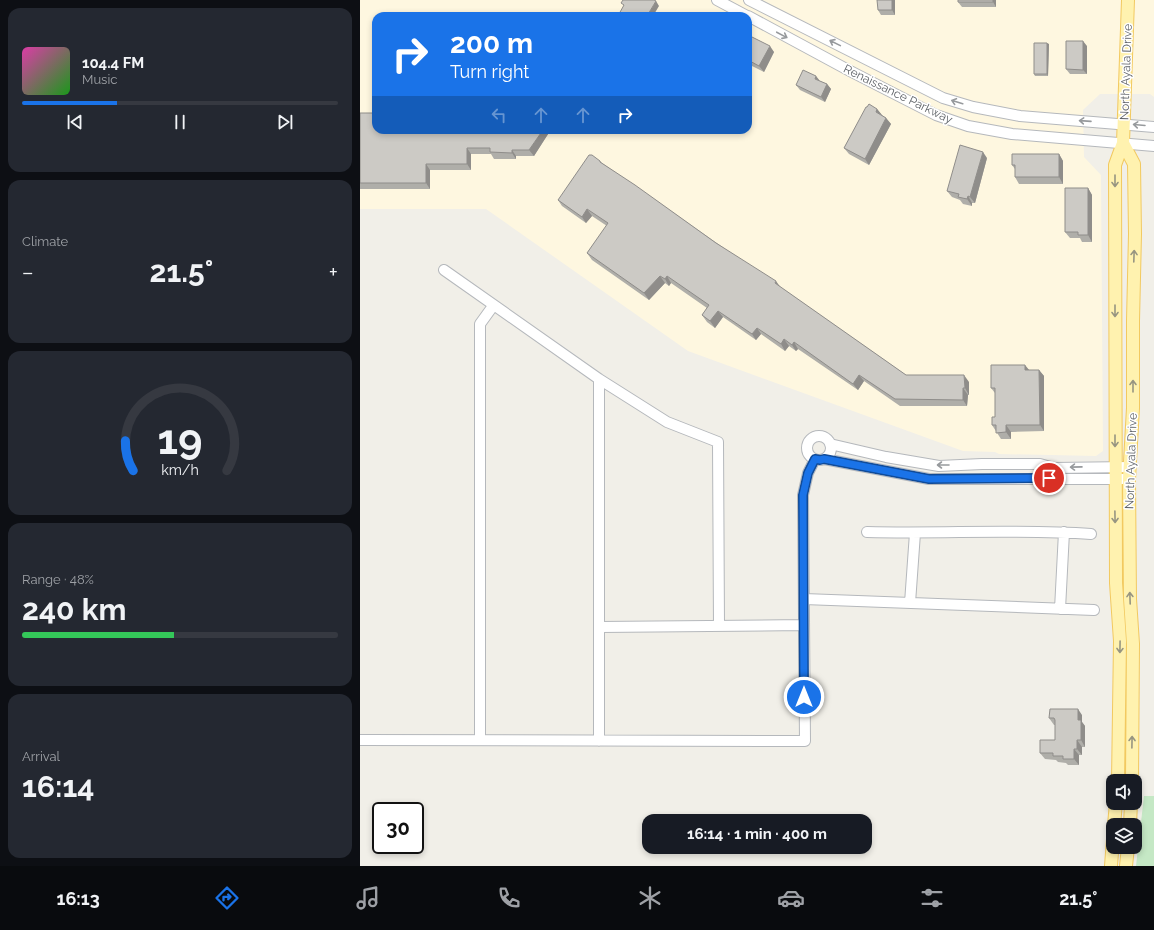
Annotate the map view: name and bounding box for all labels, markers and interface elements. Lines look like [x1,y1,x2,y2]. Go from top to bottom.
street label: North Ayala Drive [1117,24,1135,120]
text: 200 m [450,27,533,60]
icon: right [384,28,436,80]
one-way arrow [776,31,788,39]
one-way arrow [829,39,841,46]
text: 104.4 FM [82,54,144,72]
text: Turn right [450,61,529,82]
street label: Renaissance Parkway [841,62,955,127]
text: Music [82,72,117,87]
one-way arrow [951,98,964,105]
icon: left [488,104,510,126]
icon: ahead [530,104,552,126]
icon: ahead [572,104,594,126]
icon: right [614,104,636,126]
icon: previous [64,111,86,133]
icon: pause [169,111,191,133]
icon: next [274,111,296,133]
one-way arrow [1079,117,1092,124]
one-way arrow [1133,122,1146,129]
one-way arrow [1111,174,1119,187]
text: Climate [22,234,68,249]
one-way arrow [1131,250,1138,263]
text: 21.5° [150,254,213,289]
text: − [22,259,34,285]
text: + [329,259,338,285]
one-way arrow [1111,304,1119,317]
one-way arrow [1129,380,1137,393]
street label: North Ayala Drive [1122,413,1140,509]
text: 19 [157,415,203,464]
one-way arrow [1111,434,1119,447]
one-way arrow [937,461,950,469]
pin [1032,461,1066,495]
text: km/h [161,462,199,478]
one-way arrow [1070,463,1083,471]
icon: arrive [1038,467,1060,489]
one-way arrow [1111,510,1119,523]
text: Range · 48% [22,572,94,587]
text: 240 km [22,592,126,627]
one-way arrow [1126,592,1134,605]
one-way arrow [1116,640,1124,653]
position arrow [783,676,825,718]
one-way arrow [1128,736,1136,749]
text: Arrival [22,749,60,764]
text: 16:14 [22,769,94,804]
map controls [1106,774,1142,854]
button: sound [1106,774,1142,810]
speed limit sign: 30 [372,802,424,854]
button: layers [1106,818,1142,854]
text: 16:14 · 1 min · 400 m [687,825,827,843]
icon: directions [213,884,241,912]
icon: music [354,884,382,912]
icon: phone [495,884,523,912]
icon: climate [636,884,664,912]
icon: car [777,884,805,912]
icon: filters [918,884,946,912]
text: 16:13 [57,888,100,909]
text: 21.5° [1059,888,1097,909]

